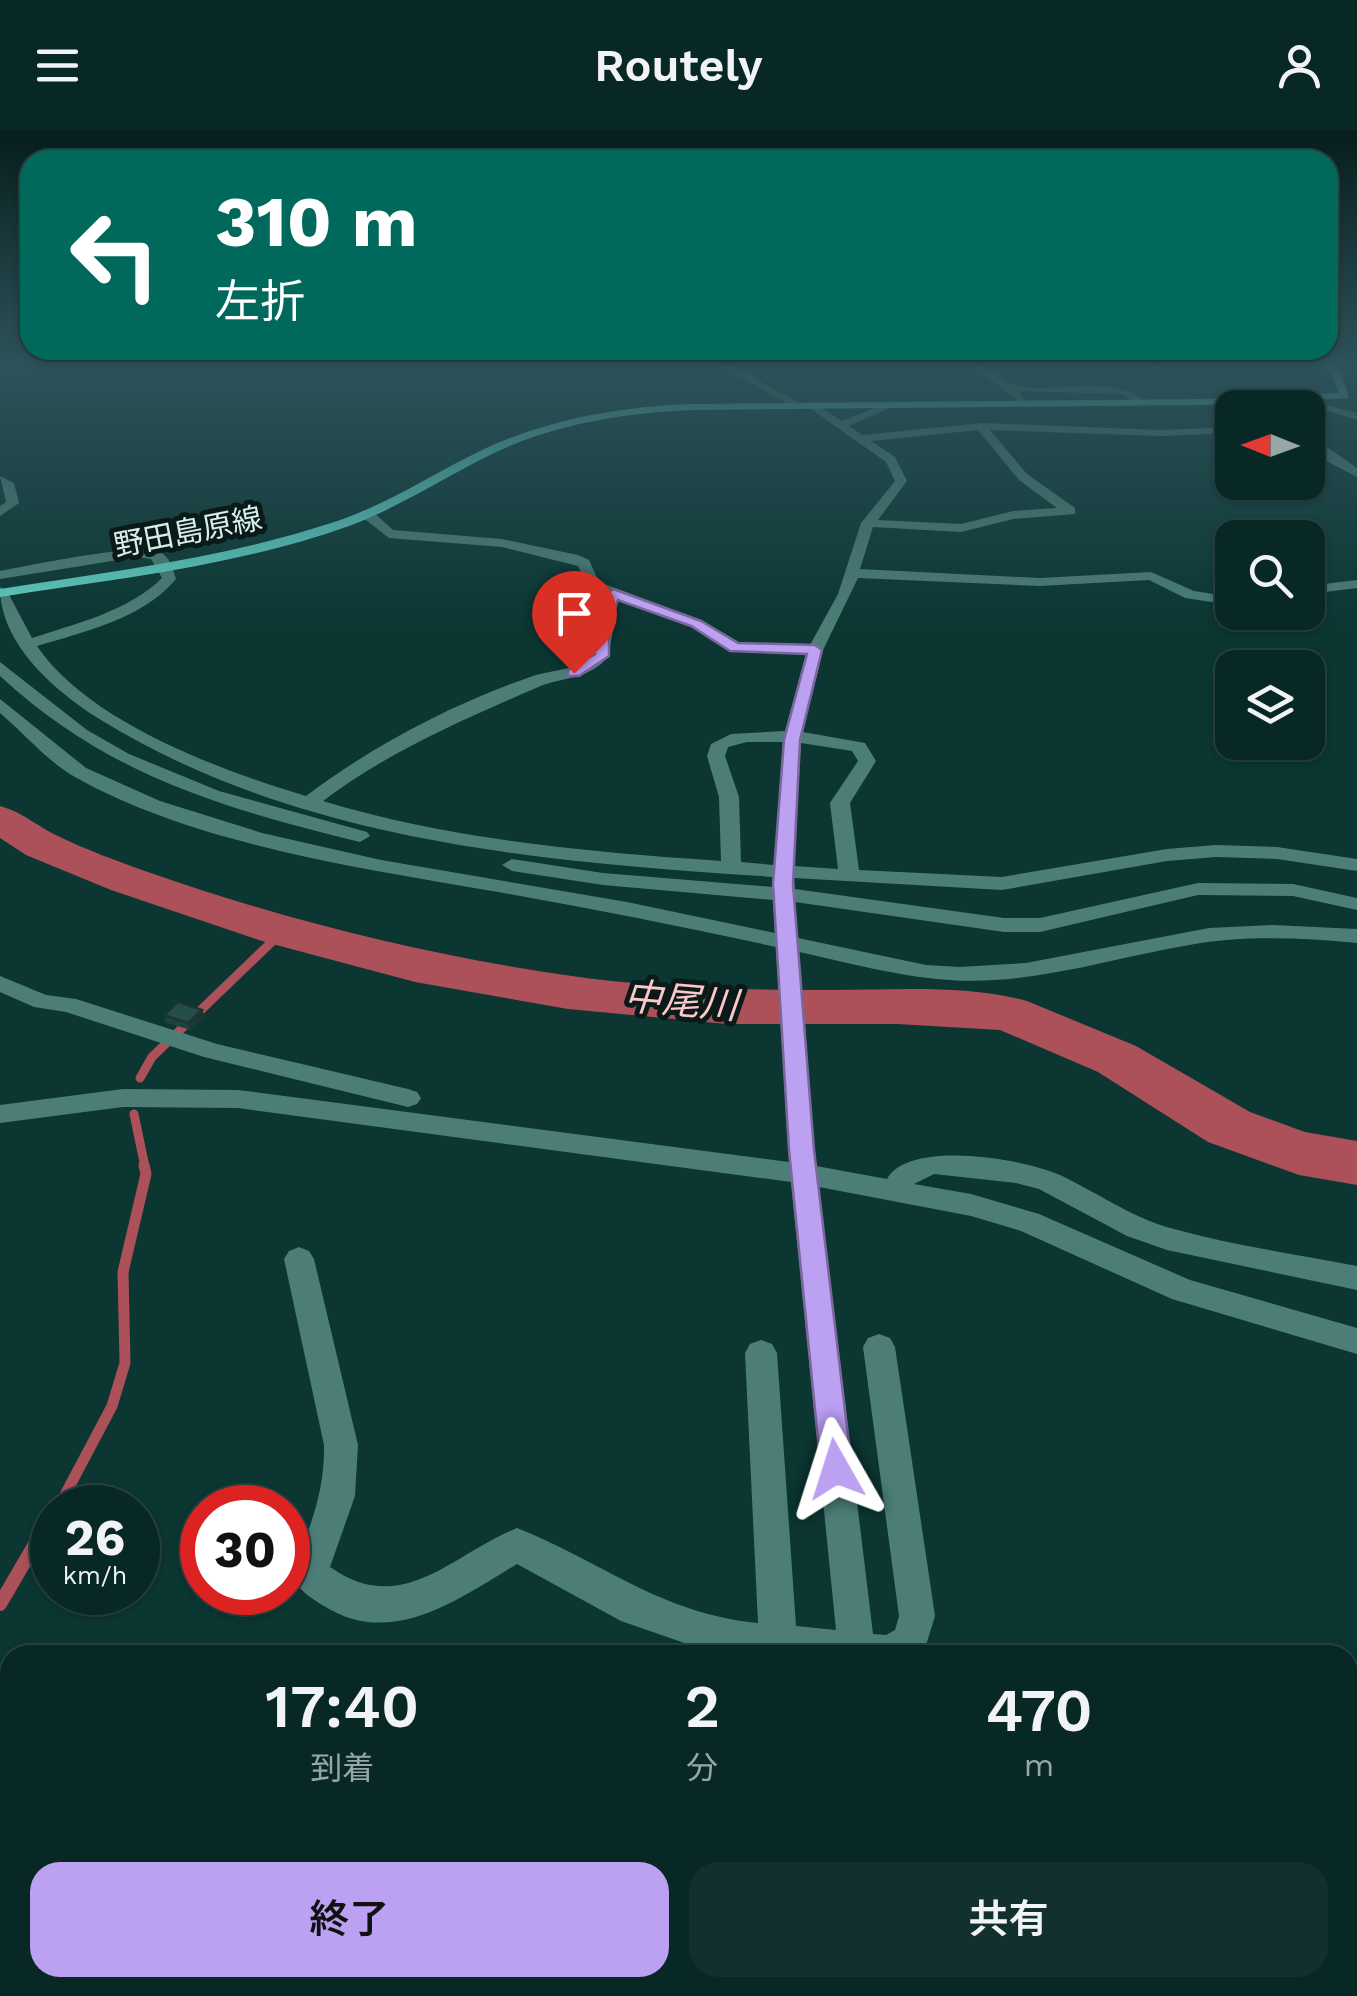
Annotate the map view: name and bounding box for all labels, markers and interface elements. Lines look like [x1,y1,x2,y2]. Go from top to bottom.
icon: menu [30,38,85,93]
icon: person [1272,38,1327,93]
text: Routely [594,39,763,92]
text: 310 m [215,181,418,263]
icon: left [50,190,180,320]
text: 左折 [215,275,305,328]
north arrow [1215,390,1325,500]
map controls [1215,390,1325,760]
street label: 野田島原線 [111,500,265,563]
button: search [1215,520,1325,630]
pin [532,571,617,674]
icon: arrive [547,586,602,641]
button: layers [1215,650,1325,760]
water label: 中尾川 [622,974,744,1028]
position arrow [784,1417,888,1521]
speed limit sign: 30 [180,1485,310,1615]
text: 26 [65,1508,125,1567]
text: km/h [63,1561,127,1590]
text: 17:40 [265,1671,419,1742]
text: 2 [685,1671,720,1742]
text: 470 [985,1675,1093,1746]
text: m [1024,1746,1054,1784]
text: 到着 [310,1749,374,1787]
text: 分 [686,1749,718,1787]
button: 終了 [30,1862,669,1977]
button: 共有 [689,1862,1328,1977]

